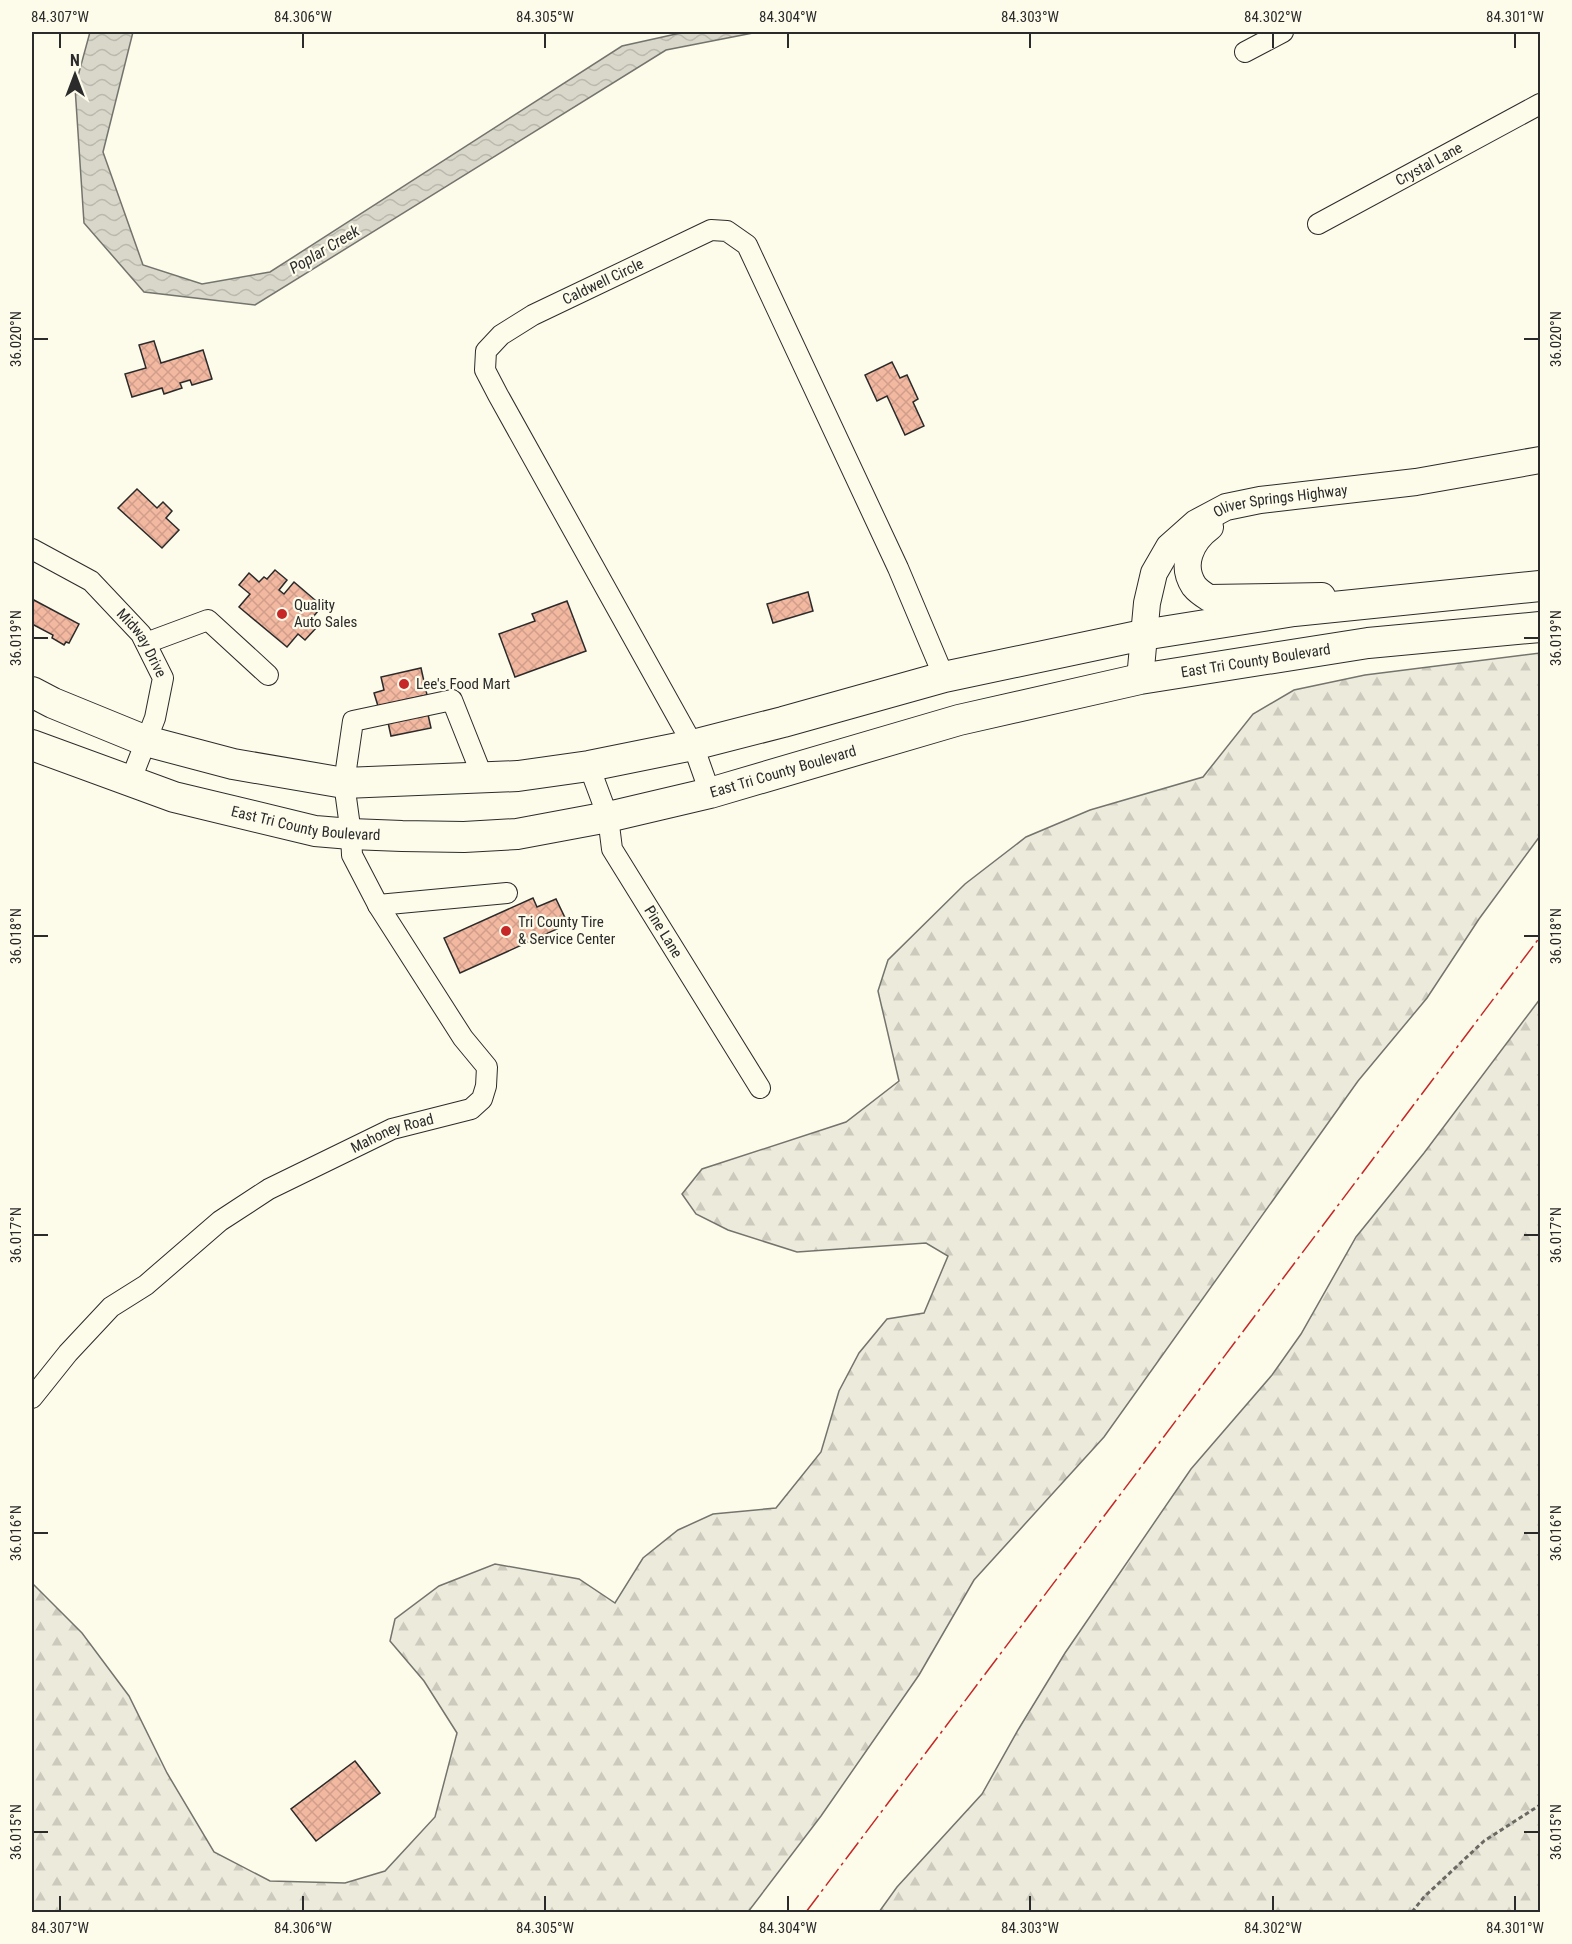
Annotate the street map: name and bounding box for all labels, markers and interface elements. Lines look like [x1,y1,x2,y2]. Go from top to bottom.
text: 84.307°W [31,8,90,26]
text: 84.306°W [274,8,333,26]
text: 84.305°W [516,8,575,26]
text: 84.304°W [759,8,818,26]
text: 84.303°W [1001,8,1060,26]
text: 84.302°W [1244,8,1303,26]
text: 84.301°W [1486,8,1545,26]
north arrow [45,45,105,105]
text: N [70,51,80,70]
street label: Crystal Lane [1392,139,1465,189]
water label: Poplar Creek [286,221,364,278]
street label: Caldwell Circle [560,255,646,309]
text: 36.020°N [7,311,25,367]
text: 36.020°N [1547,311,1565,367]
street label: Oliver Springs Highway [1210,481,1348,521]
place label: Quality Auto Sales [294,596,358,631]
street label: Midway Drive [113,605,170,680]
marker: Quality Auto Sales [275,607,289,621]
text: 36.019°N [7,610,25,666]
text: 36.019°N [1547,610,1565,666]
street label: East Tri County Boulevard [1179,640,1332,681]
place label: Lee's Food Mart [416,675,510,693]
marker: Lee's Food Mart [397,677,411,691]
street label: East Tri County Boulevard [708,742,858,802]
street label: East Tri County Boulevard [229,802,381,844]
street label: Pine Lane [640,902,686,961]
text: 36.018°N [7,908,25,964]
text: 36.018°N [1547,908,1565,964]
place label: Tri County Tire & Service Center [518,913,616,948]
marker: Tri County Tire & Service Center [499,924,513,938]
street label: Mahoney Road [348,1110,435,1157]
text: 36.017°N [7,1207,25,1263]
text: 36.017°N [1547,1207,1565,1263]
text: 36.016°N [7,1505,25,1561]
text: 36.016°N [1547,1505,1565,1561]
text: 36.015°N [7,1804,25,1860]
text: 36.015°N [1547,1804,1565,1860]
text: 84.307°W [31,1919,90,1937]
text: 84.306°W [274,1919,333,1937]
text: 84.305°W [516,1919,575,1937]
text: 84.304°W [759,1919,818,1937]
text: 84.303°W [1001,1919,1060,1937]
text: 84.302°W [1244,1919,1303,1937]
text: 84.301°W [1486,1919,1545,1937]

